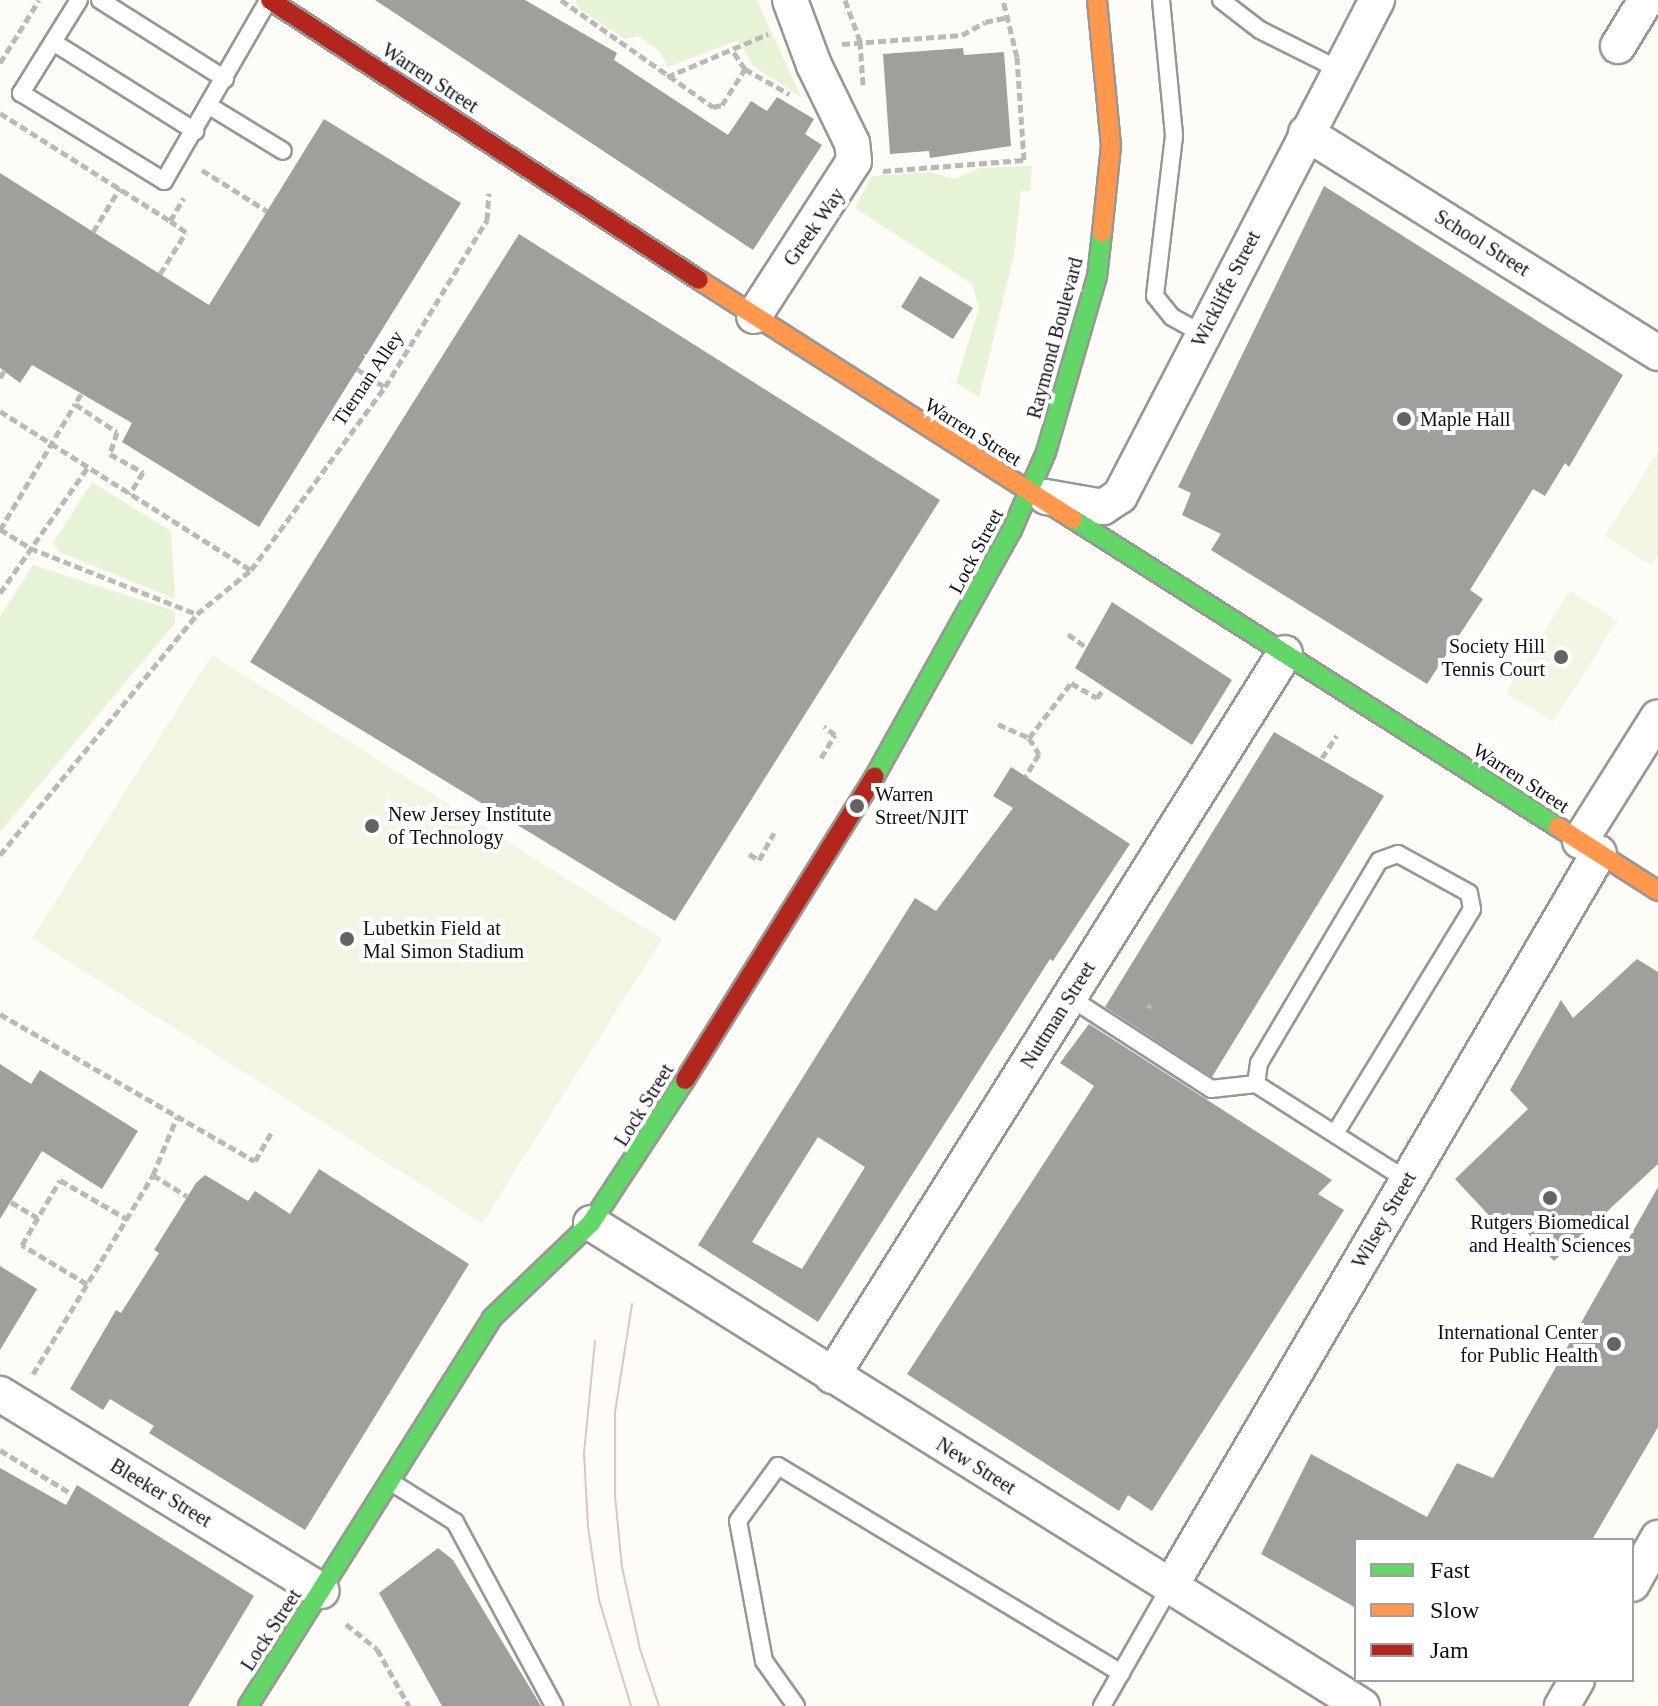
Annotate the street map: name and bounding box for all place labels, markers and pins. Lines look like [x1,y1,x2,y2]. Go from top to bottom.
place label: Maple Hall [1420,407,1511,431]
marker: Maple Hall [1395,410,1413,428]
place label: Society Hill Tennis Court [1441,634,1545,681]
marker: Society Hill Tennis Court [1552,648,1570,666]
place label: Warren Street/NJIT [875,782,968,829]
marker: Warren Street/NJIT [846,795,868,817]
place label: New Jersey Institute of Technology [388,802,551,849]
marker: New Jersey Institute of Technology [363,817,381,835]
place label: Lubetkin Field at Mal Simon Stadium [363,916,524,963]
marker: Lubetkin Field at Mal Simon Stadium [338,930,356,948]
marker: Rutgers Biomedical and Health Sciences [1541,1189,1559,1207]
place label: Rutgers Biomedical and Health Sciences [1469,1210,1631,1257]
place label: International Center for Public Health [1438,1320,1598,1367]
marker: International Center for Public Health [1605,1335,1623,1353]

